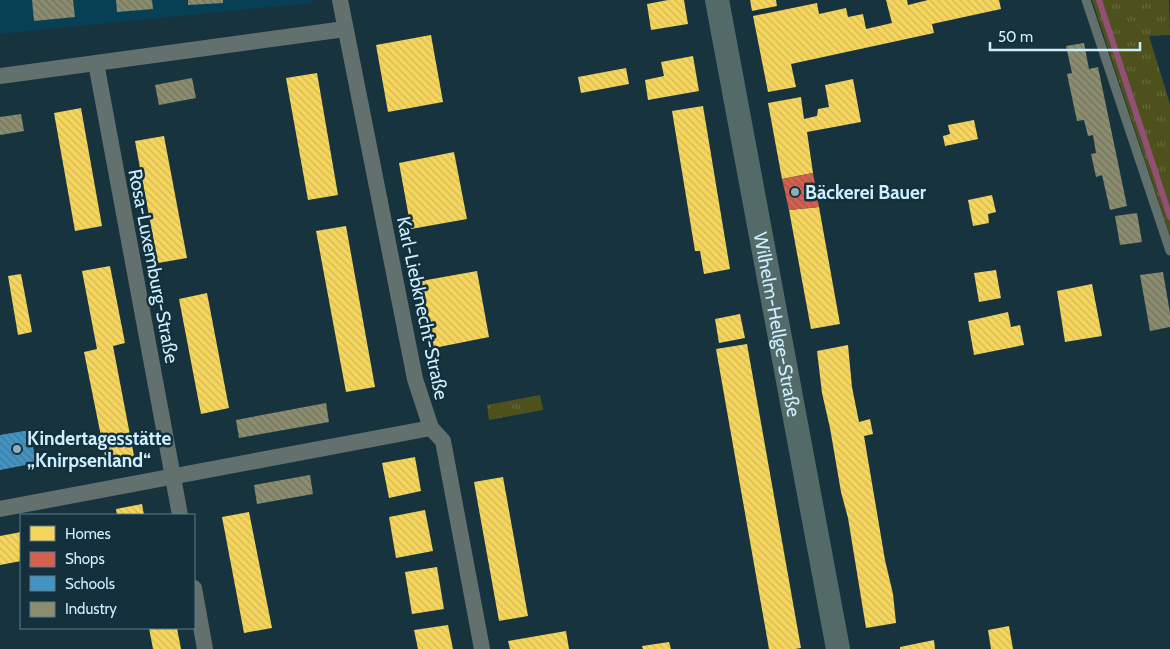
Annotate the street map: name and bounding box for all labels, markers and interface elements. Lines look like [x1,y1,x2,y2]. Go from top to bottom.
scale bar [990,20,1140,52]
text: 50 m [998,28,1033,46]
street label: Rosa-Luxemburg-Straße [123,167,184,365]
place label: Bäckerei Bauer [805,181,927,204]
marker: Bäckerei Bauer [789,186,801,198]
street label: Karl-Liebknecht-Straße [392,214,453,402]
street label: Wilhelm-Hellge-Straße [749,230,806,419]
place label: Kindertagesstätte „Knirpsenland“ [27,427,172,472]
marker: Kindertagesstätte „Knirpsenland“ [11,443,23,455]
legend [20,514,195,629]
text: Homes [65,525,111,543]
text: Shops [65,550,105,568]
text: Schools [65,575,115,593]
text: Industry [65,600,117,618]

